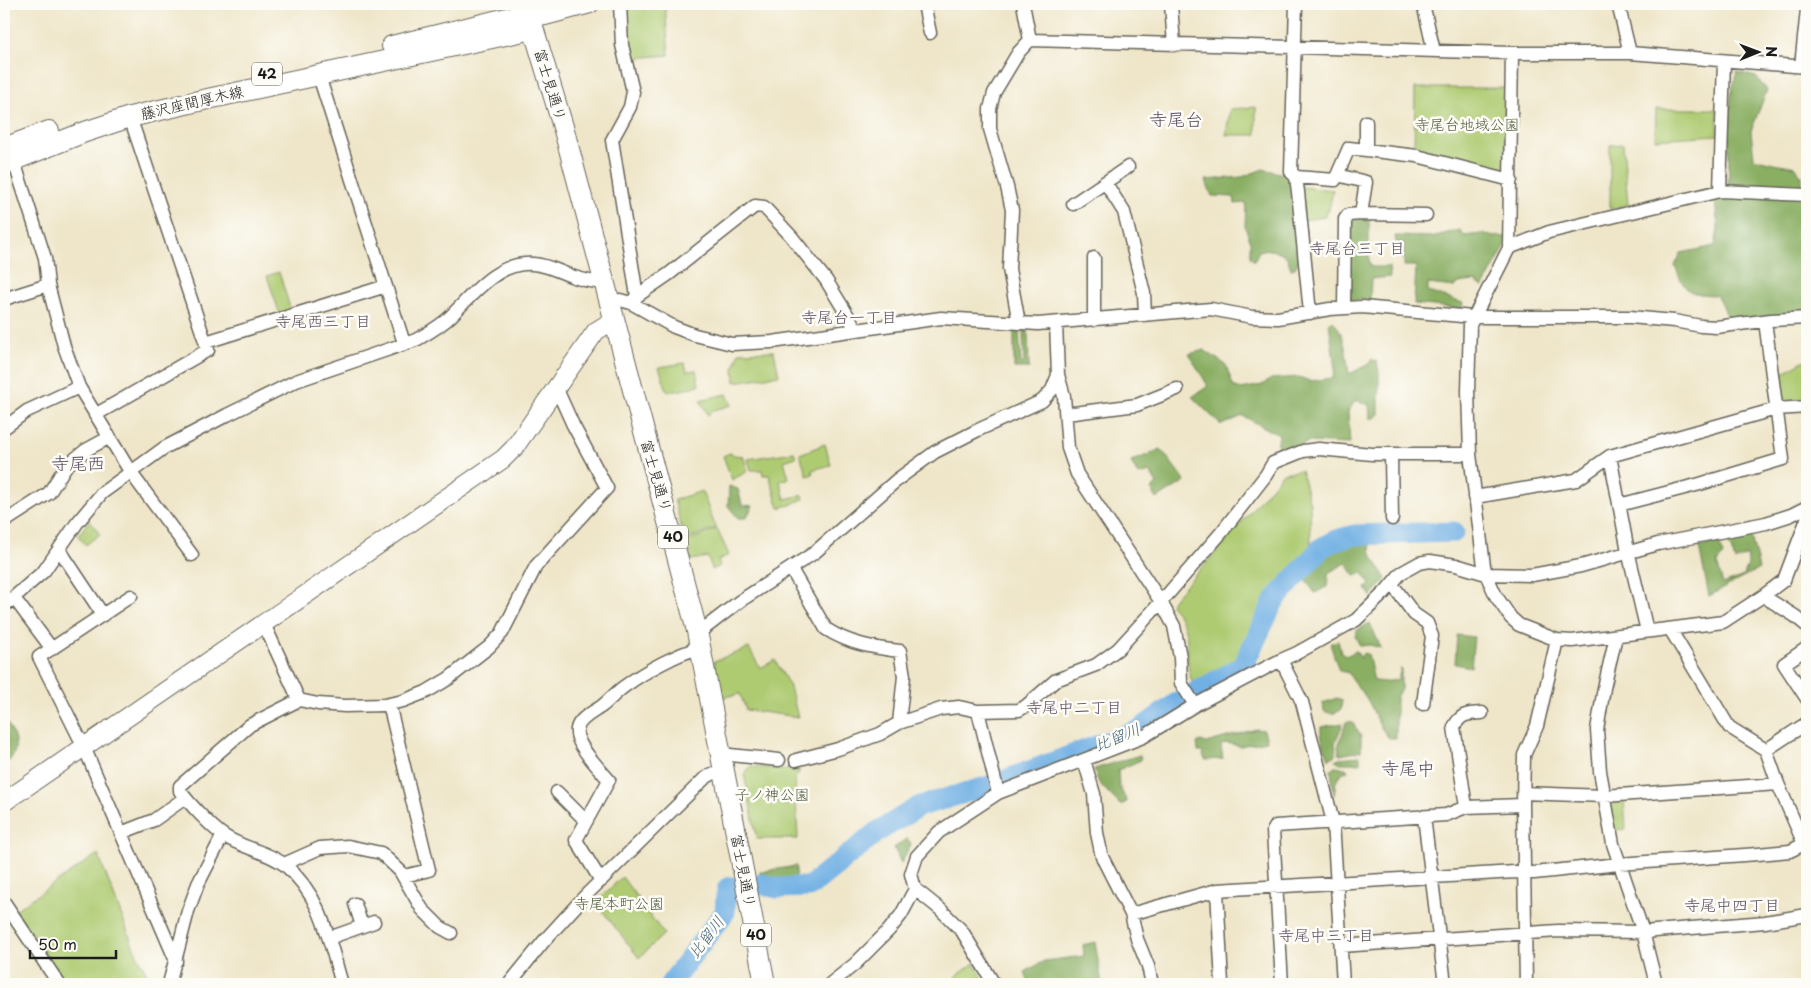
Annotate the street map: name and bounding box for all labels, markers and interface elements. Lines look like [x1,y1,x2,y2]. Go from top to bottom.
north arrow [1734,28,1784,78]
street label: 富士見通り [529,45,573,124]
text: N [1761,46,1782,57]
road number: 42 [252,62,282,86]
street label: 藤沢座間厚木線 [138,79,245,125]
district label: 寺尾台 [1149,105,1203,132]
park label: 寺尾台地域公園 [1414,112,1520,135]
district label: 寺尾台三丁目 [1309,235,1405,259]
district label: 寺尾台一丁目 [801,304,897,328]
district label: 寺尾西三丁目 [275,308,371,332]
street label: 富士見通り [636,436,679,515]
district label: 寺尾西 [51,449,105,476]
road number: 40 [658,526,688,548]
district label: 寺尾中二丁目 [1026,694,1122,718]
water label: 比留川 [1090,716,1143,756]
district label: 寺尾中 [1381,754,1435,781]
park label: 子ノ神公園 [734,782,810,805]
street label: 富士見通り [726,832,763,910]
park label: 寺尾本町公園 [574,891,664,914]
district label: 寺尾中四丁目 [1684,892,1780,916]
water label: 比留川 [681,910,729,963]
district label: 寺尾中三丁目 [1278,922,1374,946]
road number: 40 [741,924,771,946]
scale bar [30,928,116,960]
text: 50 m [38,932,77,955]

